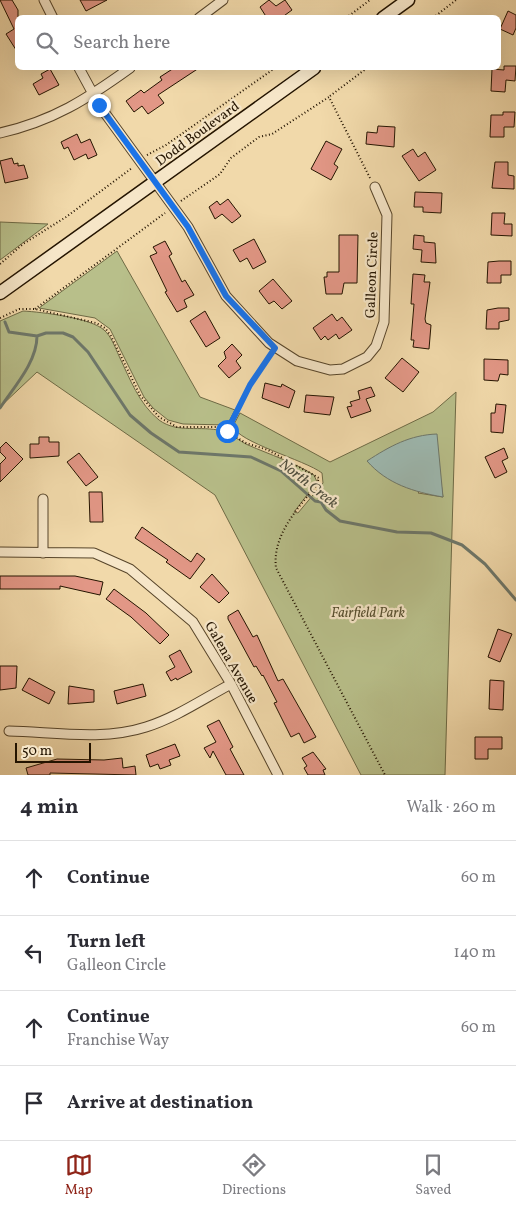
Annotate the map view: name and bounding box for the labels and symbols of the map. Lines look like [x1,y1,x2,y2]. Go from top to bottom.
route end [88,94,111,117]
street label: Dodd Boulevard [152,97,244,171]
street label: Galleon Circle [361,231,384,319]
route start [216,420,239,443]
water label: North Creek [274,454,342,514]
park label: Fairfield Park [331,604,406,623]
street label: Galena Avenue [199,618,262,708]
scale bar [15,740,91,763]

